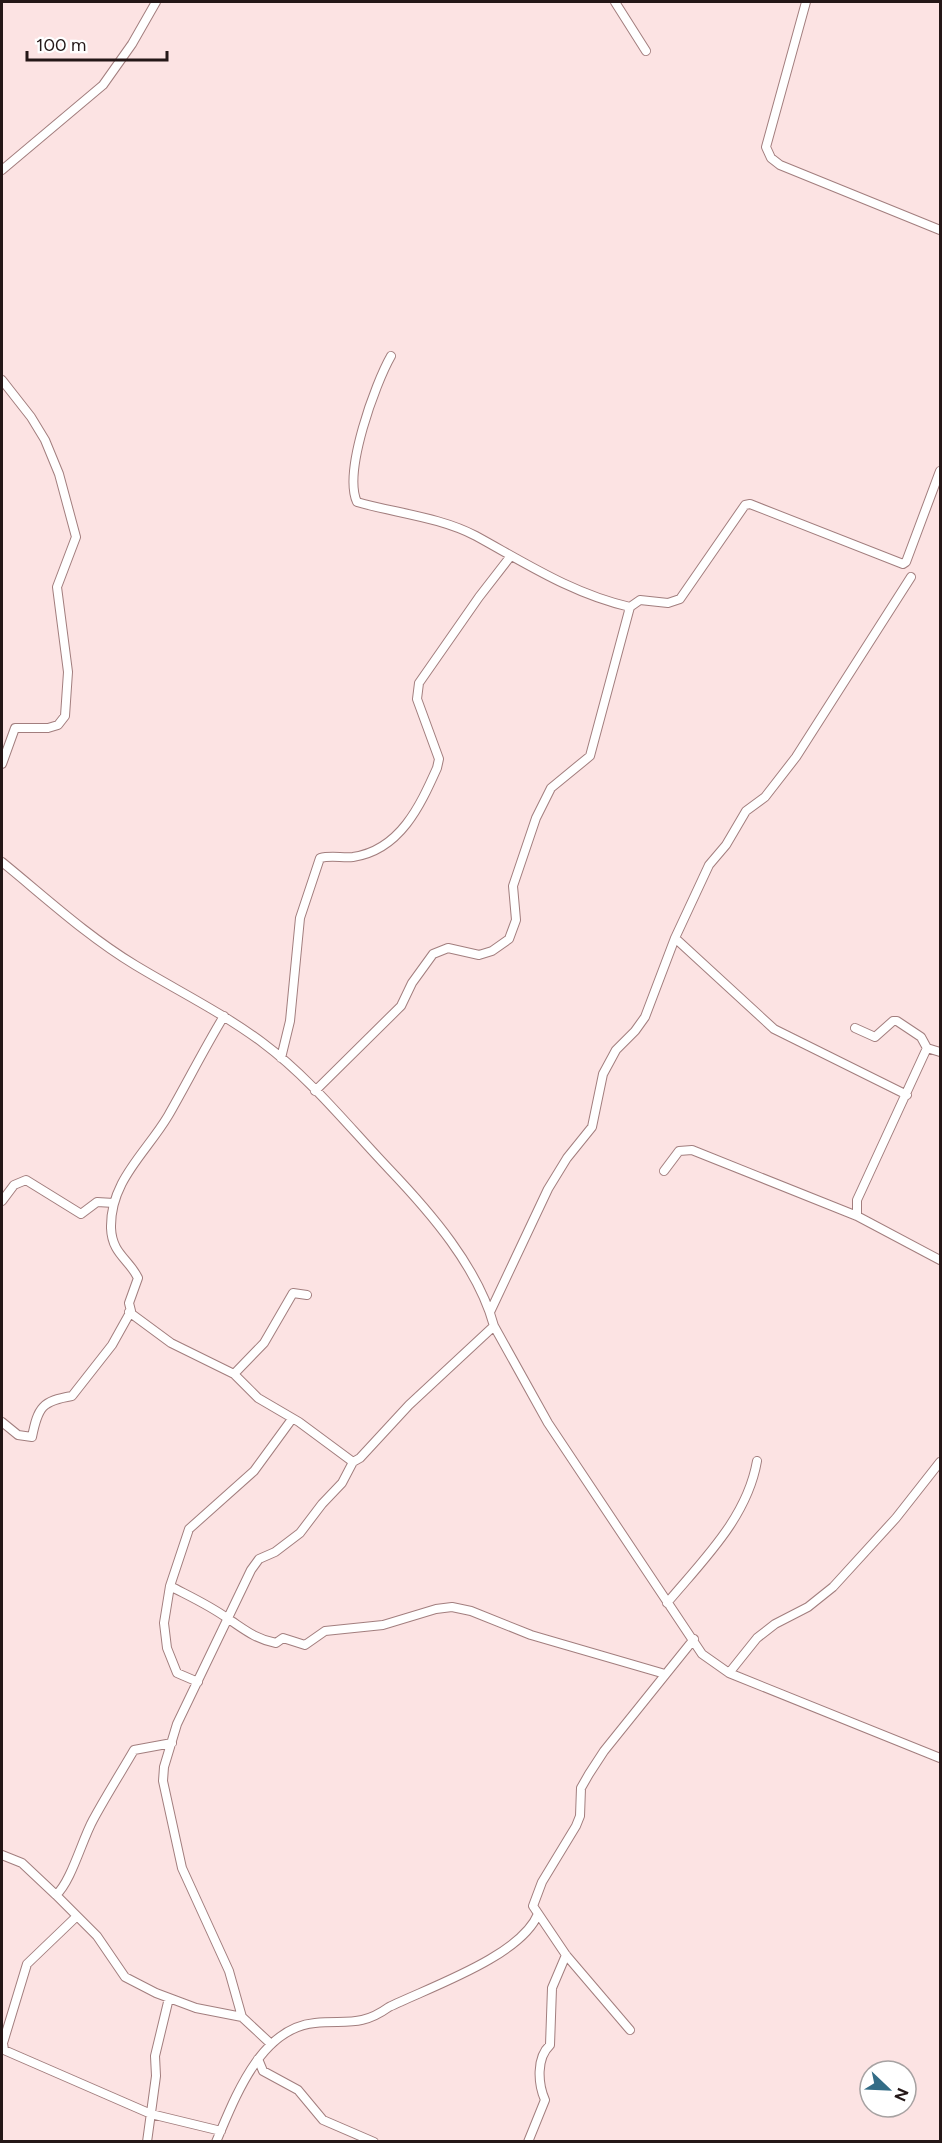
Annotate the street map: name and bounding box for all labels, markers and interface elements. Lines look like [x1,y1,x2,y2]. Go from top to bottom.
scale bar [27,24,166,62]
text: 100 m [36,34,86,56]
north arrow [858,2059,918,2119]
text: N [890,2085,913,2104]

